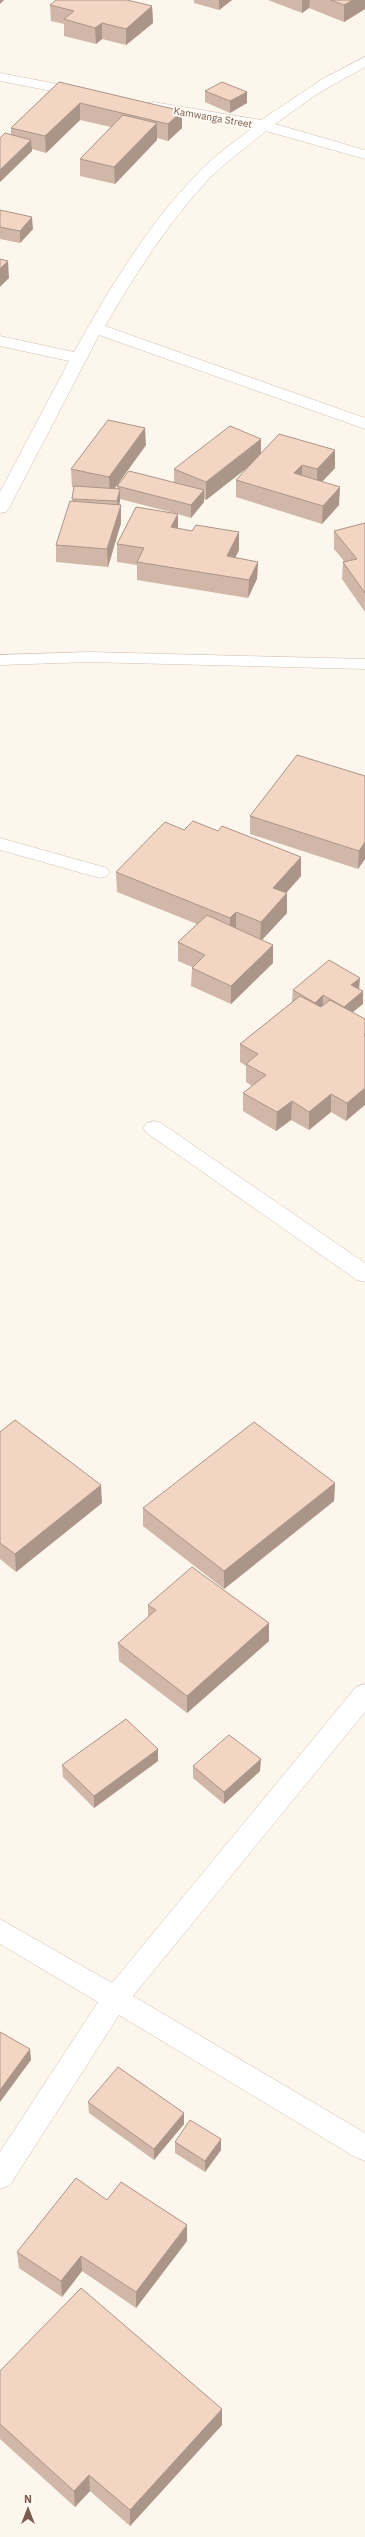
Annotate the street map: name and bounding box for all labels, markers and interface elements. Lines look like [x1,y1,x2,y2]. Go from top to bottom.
street label: Kamwanga Street [173,104,254,131]
north arrow [8,2489,48,2529]
text: N [24,2492,32,2506]

